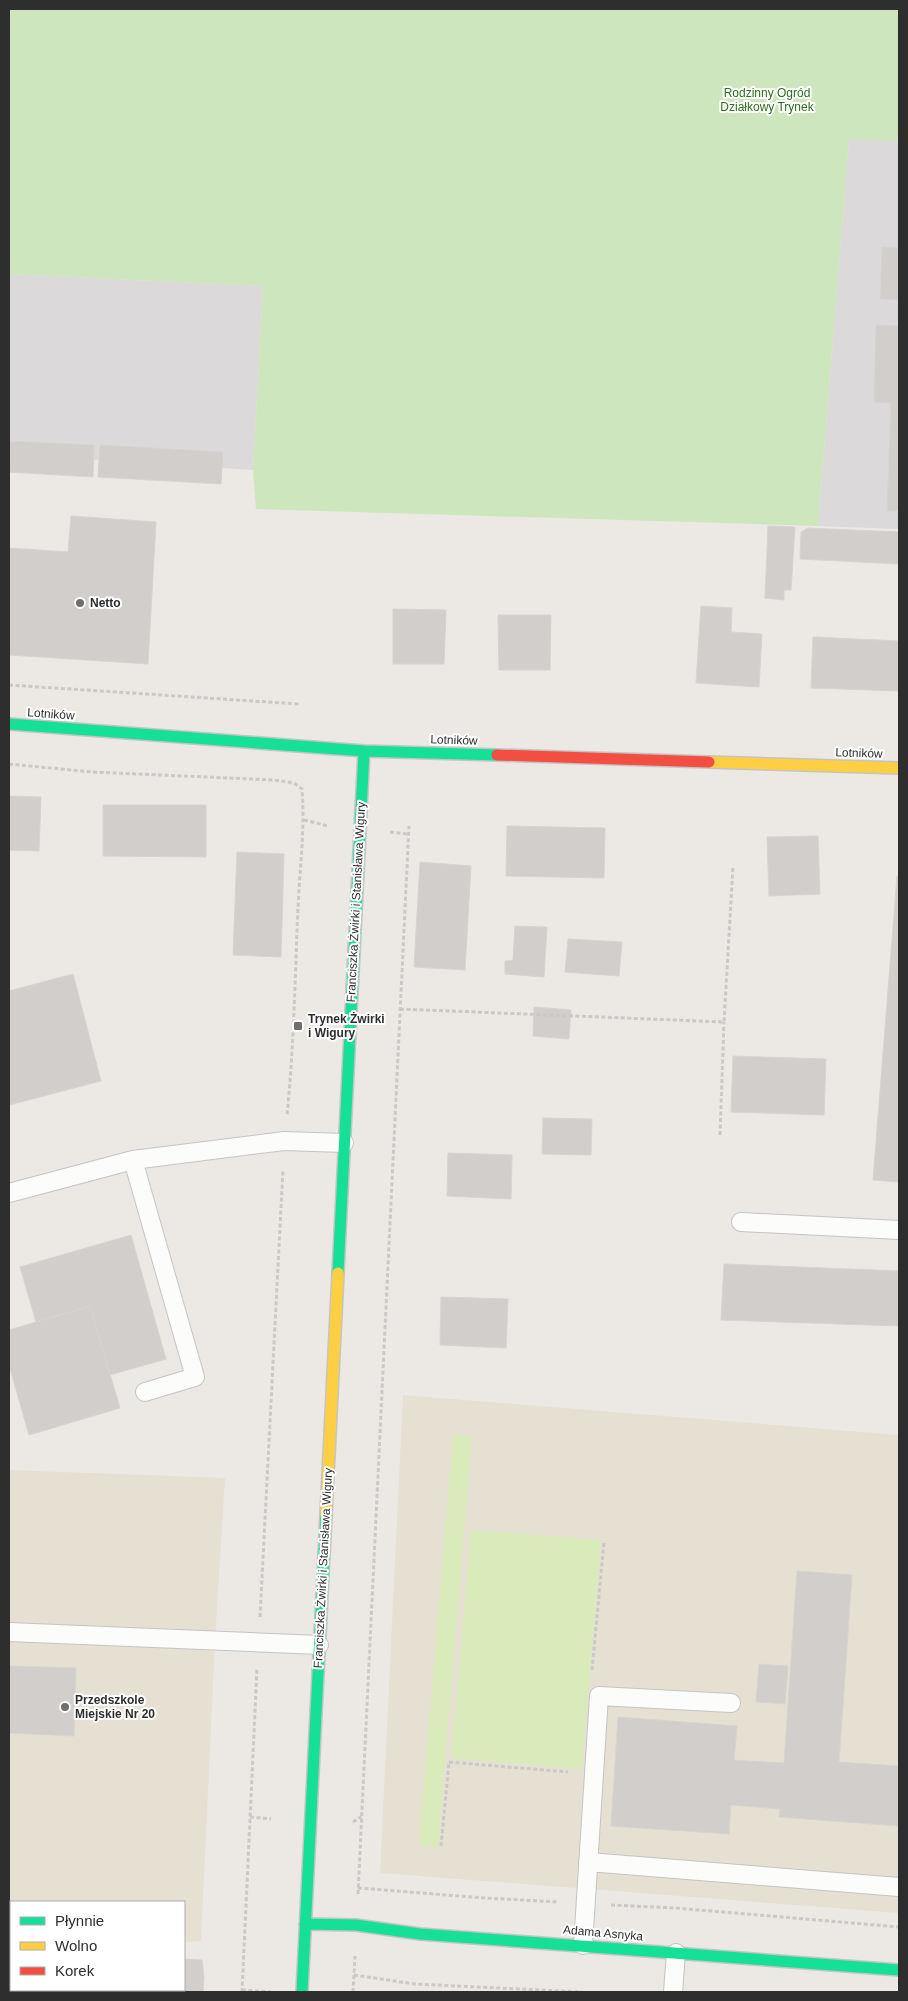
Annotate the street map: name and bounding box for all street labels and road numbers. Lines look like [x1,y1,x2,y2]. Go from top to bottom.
street label: Lotników [27,705,75,723]
street label: Lotników [430,732,478,748]
street label: Lotników [835,745,883,761]
street label: Franciszka Żwirki i Stanisława Wigury [344,801,368,1003]
street label: Franciszka Żwirki i Stanisława Wigury [311,1467,335,1669]
street label: Adama Asnyka [563,1923,644,1943]

